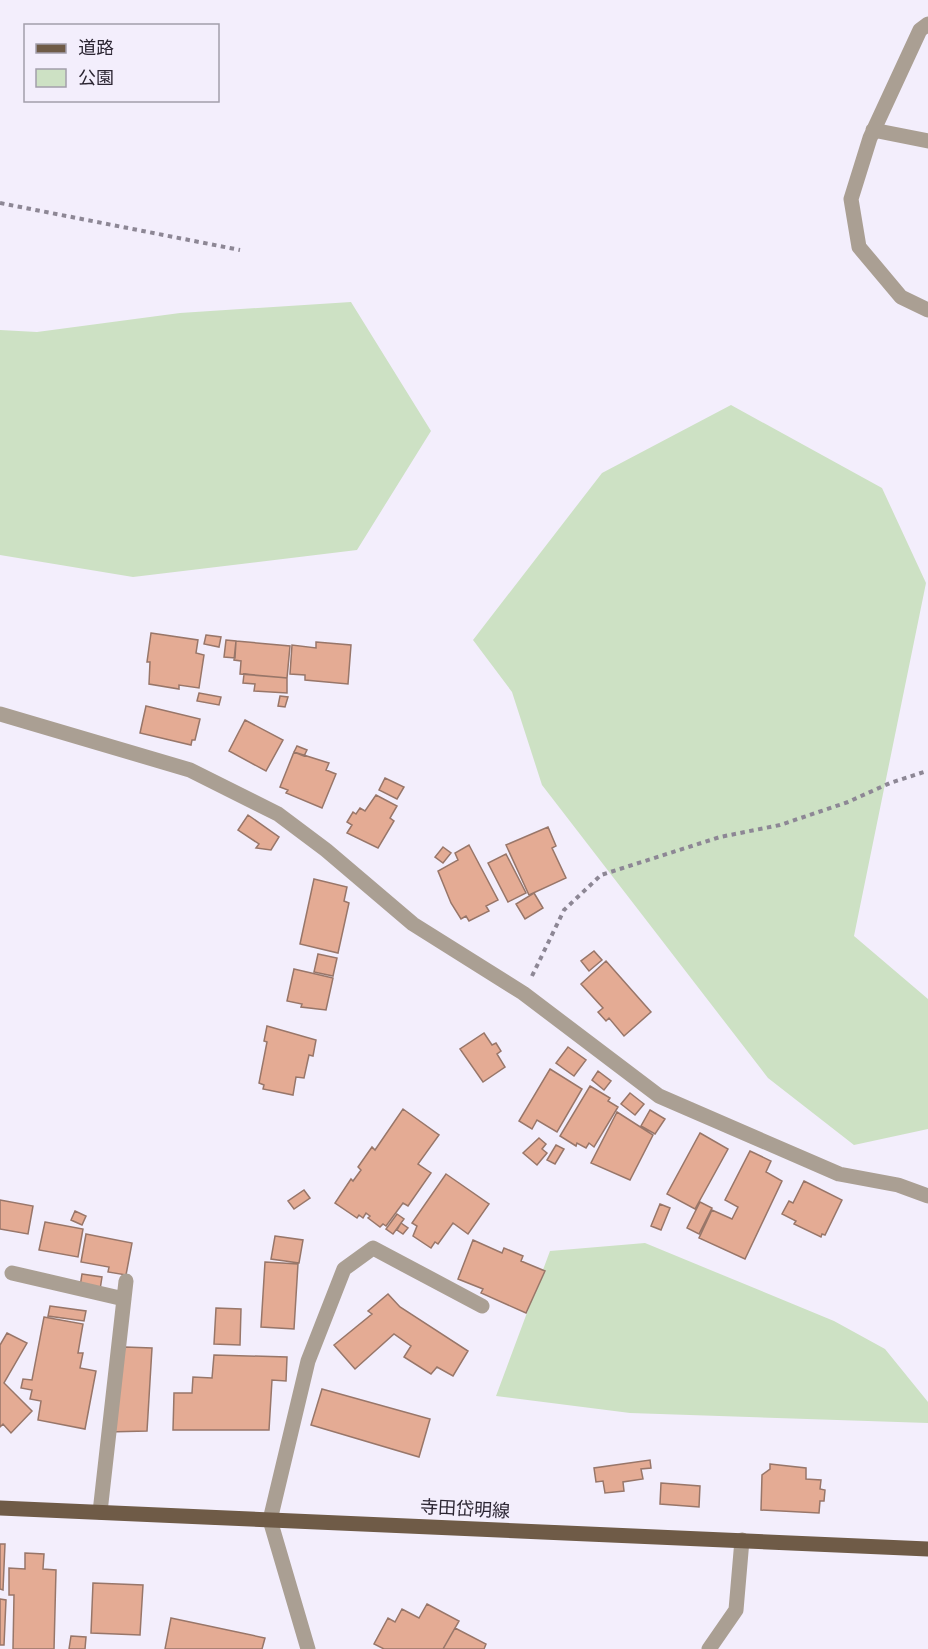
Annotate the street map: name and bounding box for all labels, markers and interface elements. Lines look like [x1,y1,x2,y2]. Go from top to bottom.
legend [24,24,219,102]
text: 道路 [78,35,114,60]
text: 公園 [78,65,114,90]
street label: 寺田岱明線 [419,1494,511,1523]

